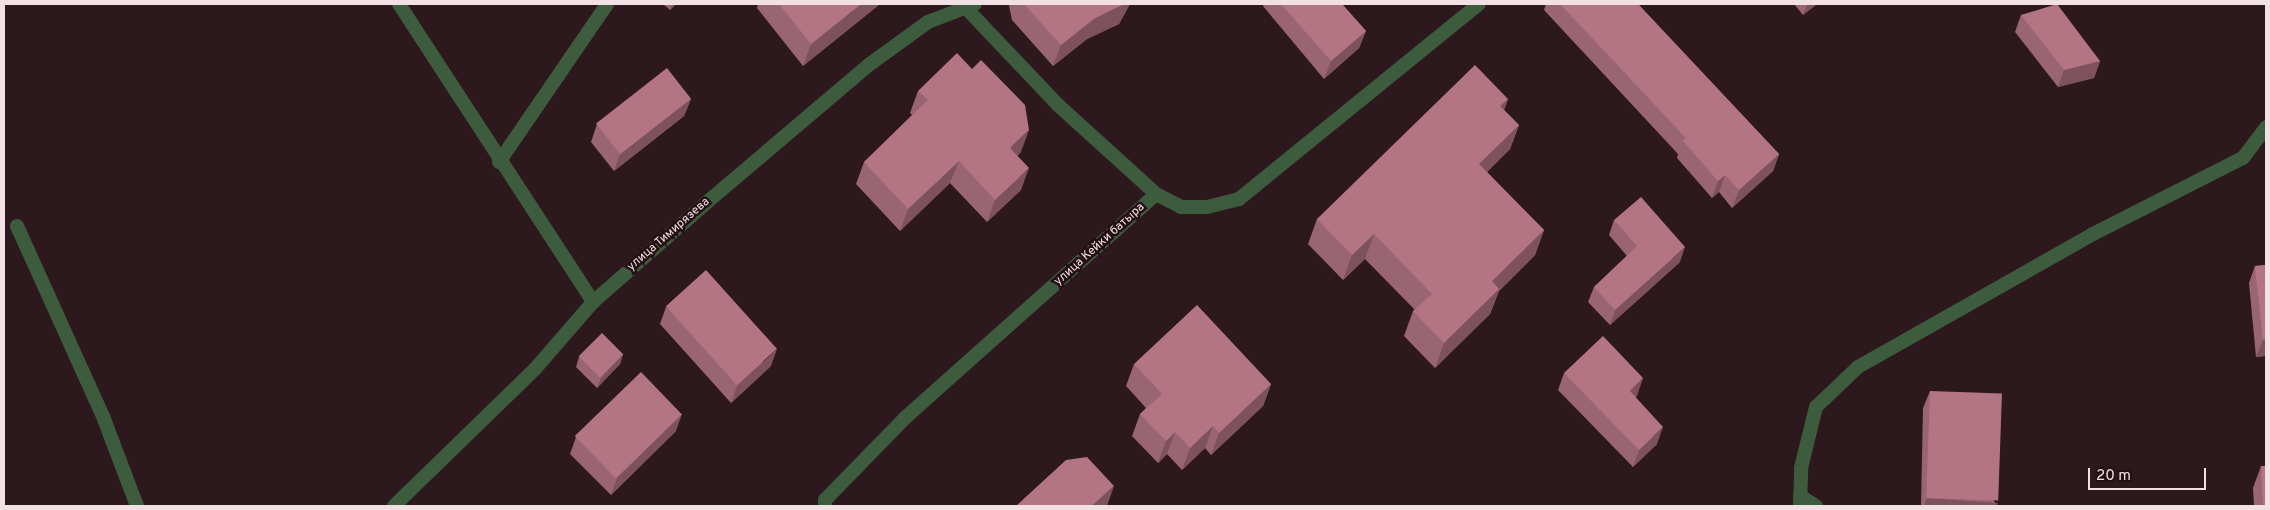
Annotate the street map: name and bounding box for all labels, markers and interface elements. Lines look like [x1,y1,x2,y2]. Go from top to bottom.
street label: улица Тимирязева [625,195,713,275]
street label: улица Кейки батыра [1052,201,1148,289]
scale bar [2090,458,2208,490]
text: 20 m [2096,467,2131,486]

